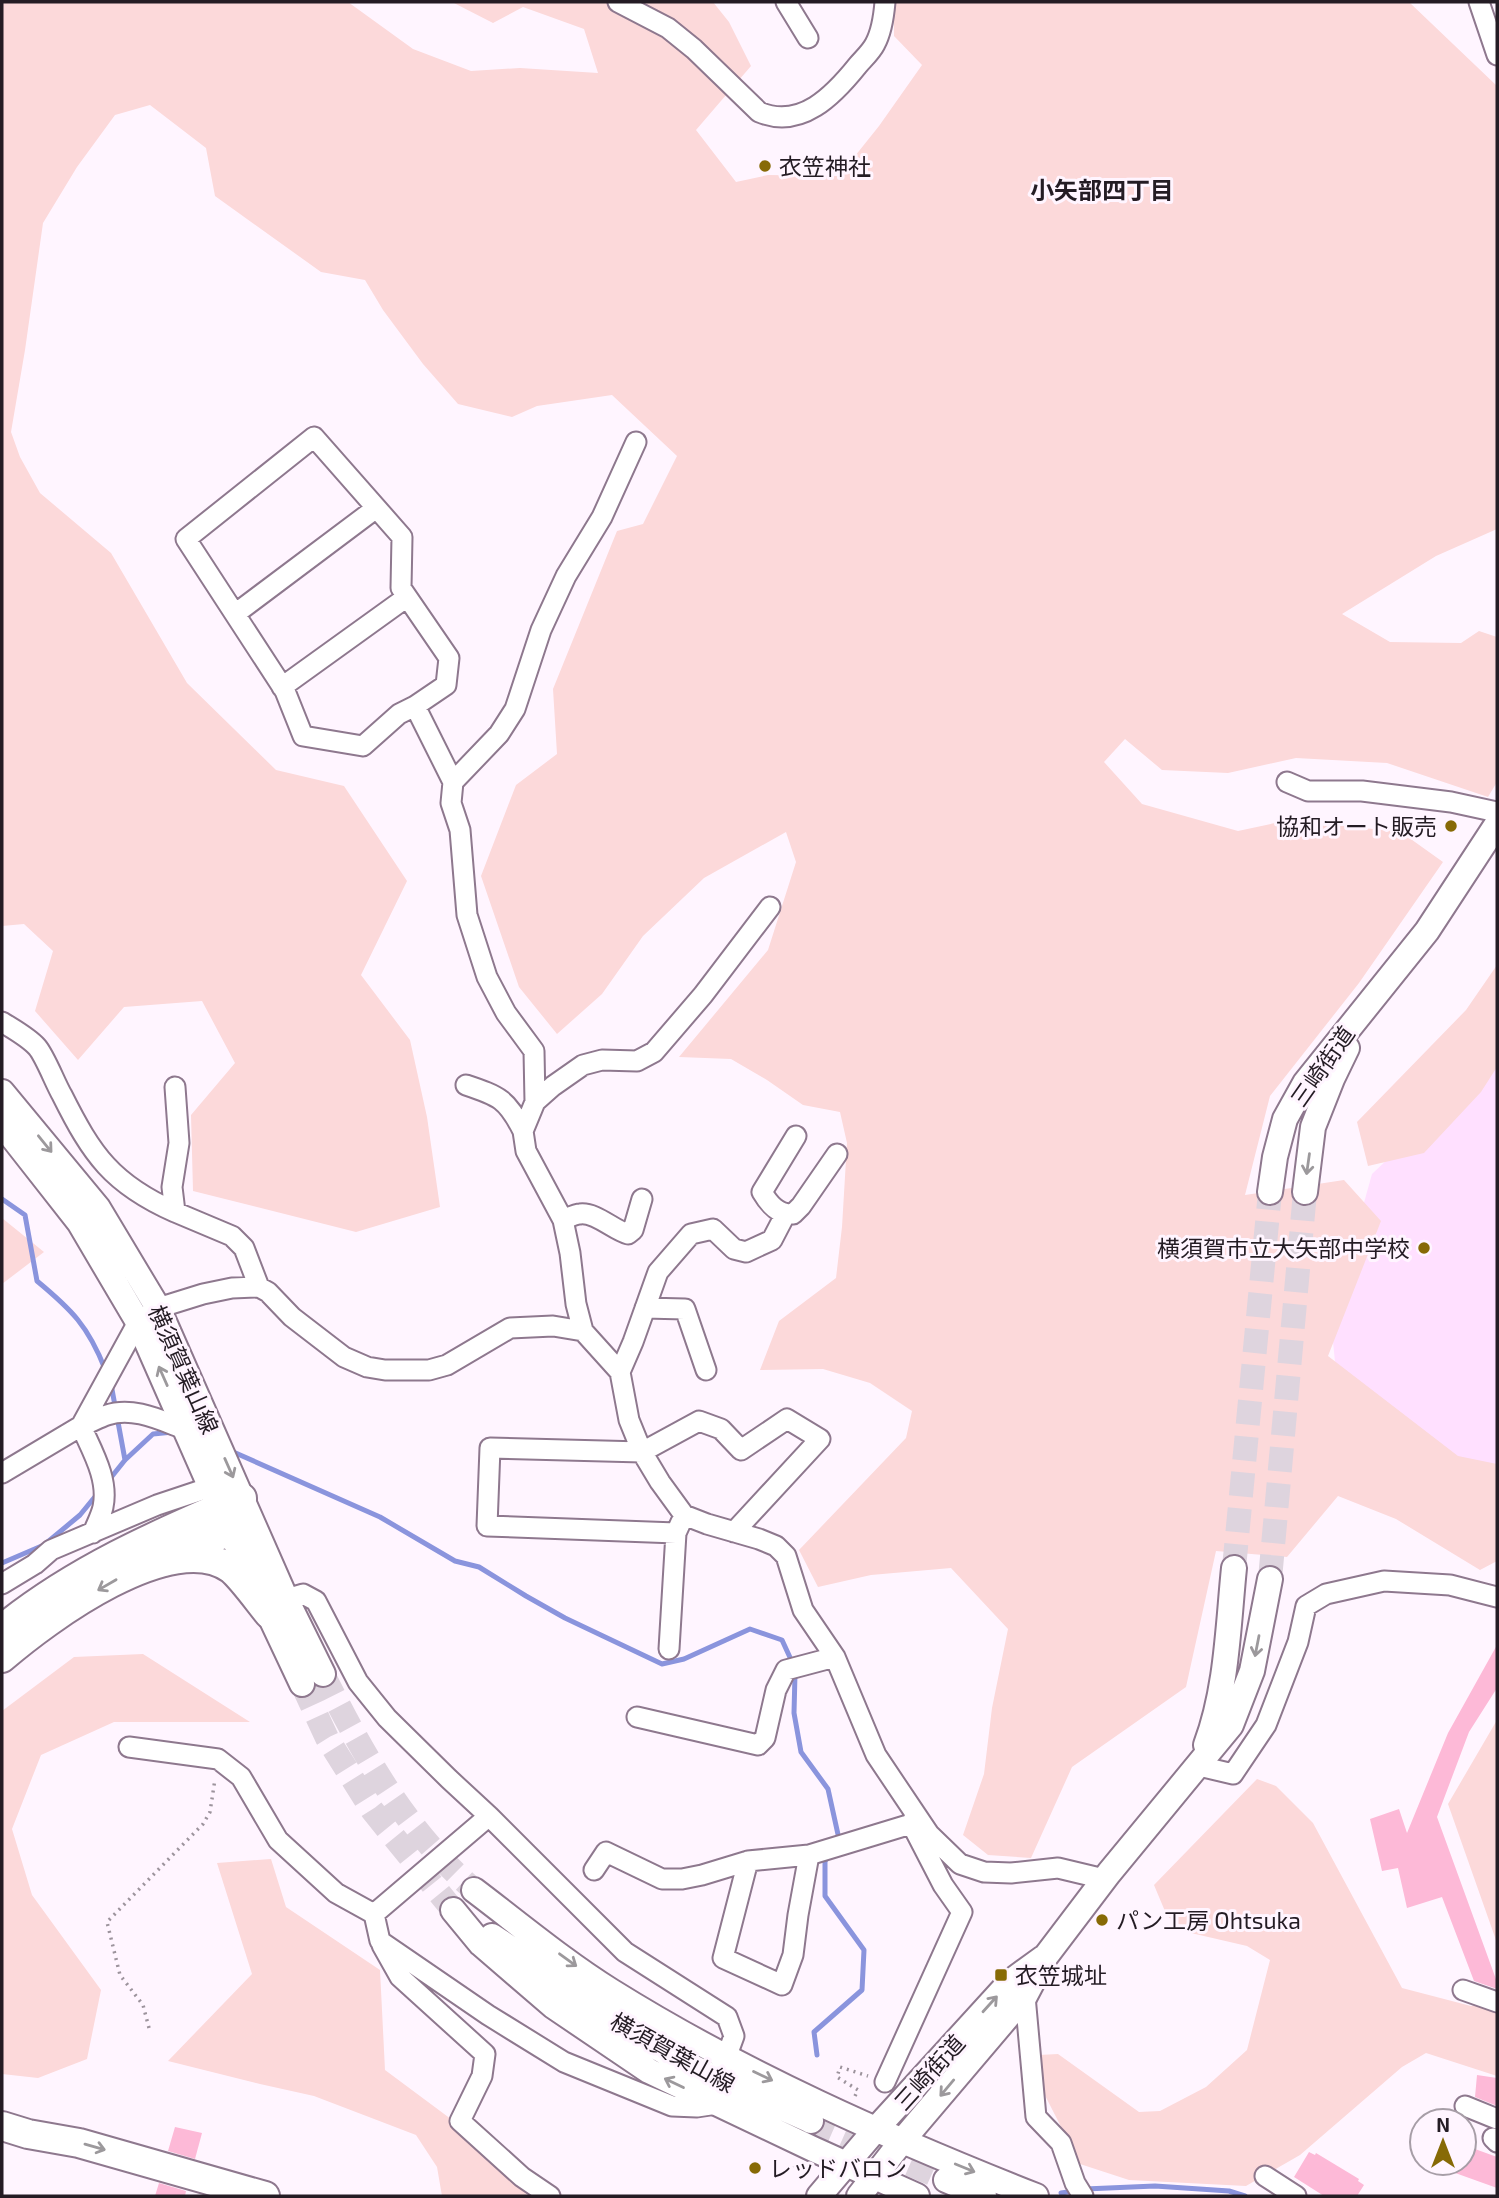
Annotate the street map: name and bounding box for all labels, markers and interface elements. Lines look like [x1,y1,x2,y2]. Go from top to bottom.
place label: 衣笠神社 [779,152,871,180]
marker: 衣笠神社 [757,158,773,174]
district label: 小矢部四丁目 [1030,175,1174,204]
place label: 協和オート販売 [1276,812,1437,840]
marker: 協和オート販売 [1443,818,1459,834]
street label: 三崎街道 [1284,1020,1360,1112]
one-way arrow [38,1135,53,1153]
one-way arrow [1302,1152,1315,1175]
place label: 横須賀市立大矢部中学校 [1157,1234,1410,1262]
marker: 横須賀市立大矢部中学校 [1416,1240,1432,1256]
street label: 横須賀葉山線 [143,1300,225,1438]
one-way arrow [156,1366,169,1387]
one-way arrow [223,1457,236,1478]
one-way arrow [97,1578,117,1592]
one-way arrow [1250,1634,1264,1657]
place label: パン工房 Ohtsuka [1116,1906,1301,1934]
marker: パン工房 Ohtsuka [1094,1912,1110,1928]
one-way arrow [558,1953,577,1967]
place label: 衣笠城址 [1015,1961,1107,1989]
marker: 衣笠城址 [993,1967,1009,1983]
one-way arrow [981,1996,998,2013]
street label: 横須賀葉山線 [606,2006,740,2098]
street label: 三崎街道 [888,2028,970,2116]
one-way arrow [752,2069,773,2083]
one-way arrow [664,2075,685,2089]
one-way arrow [939,2079,955,2097]
north arrow [1408,2107,1478,2177]
text: N [1436,2113,1450,2136]
one-way arrow [83,2141,106,2154]
place label: レッドバロン [769,2154,907,2182]
marker: レッドバロン [747,2160,763,2176]
one-way arrow [953,2163,975,2176]

